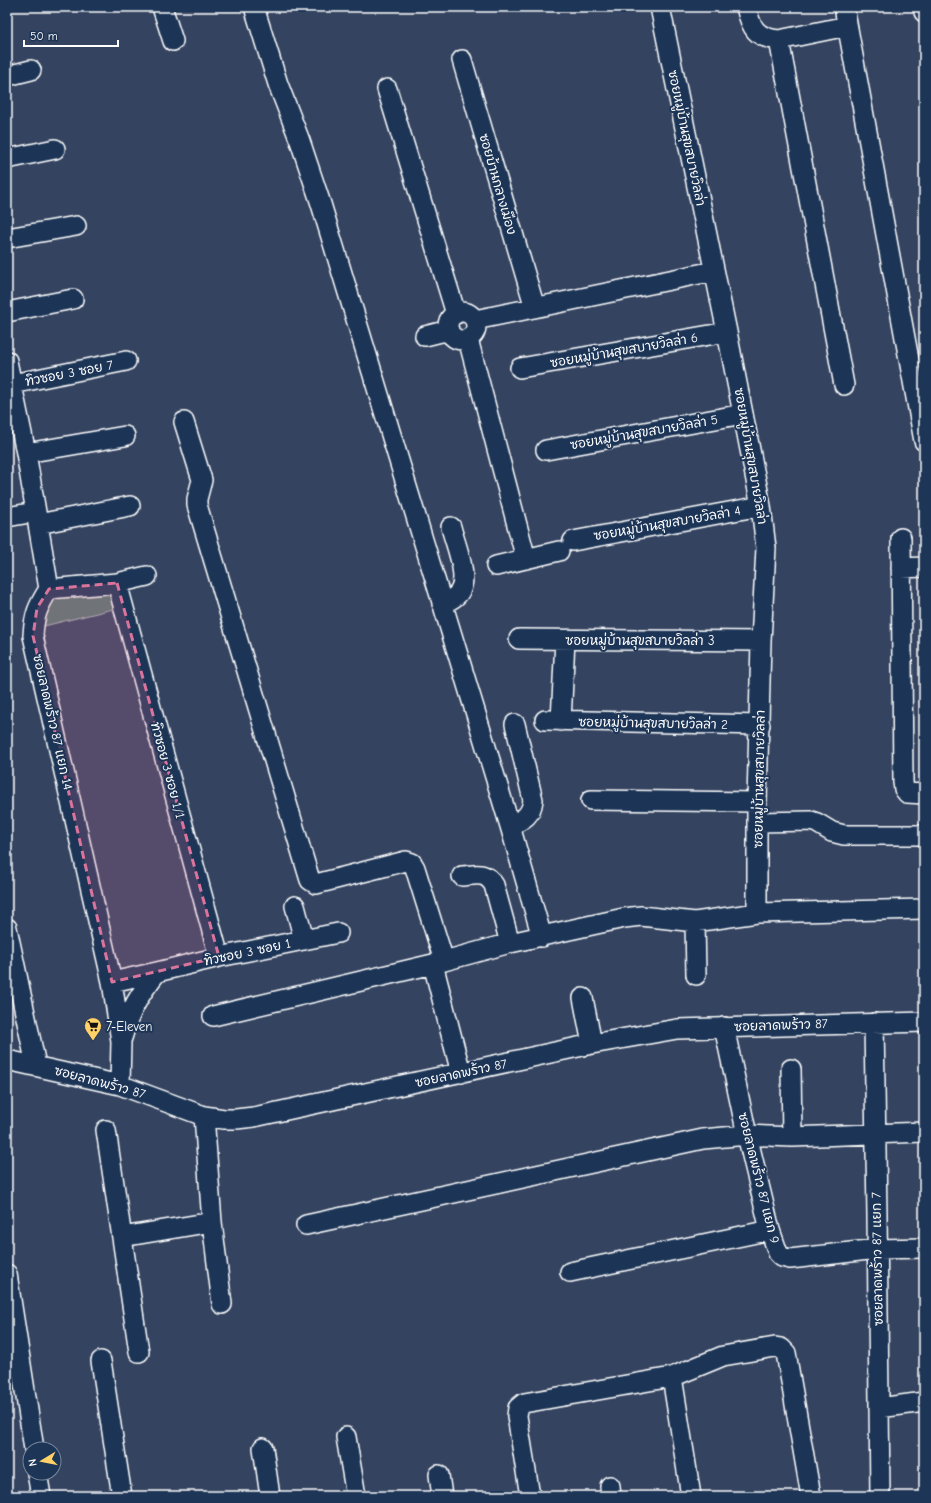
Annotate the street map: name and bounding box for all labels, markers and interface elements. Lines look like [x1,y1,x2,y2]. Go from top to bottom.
scale bar [24,22,118,48]
text: 50 m [30,29,58,43]
street label: ซอยหมู่บ้านสุขสบายวิลล่า [663,69,710,208]
street label: ซอยบ้านกลางเมือง [476,132,521,236]
street label: ซอยหมู่บ้านสุขสบายวิลล่า 6 [549,329,699,372]
street label: ทิวซอย 3 ซอย 7 [24,357,114,389]
street label: ซอยหมู่บ้านสุขสบายวิลล่า [730,386,771,526]
street label: ซอยหมู่บ้านสุขสบายวิลล่า 5 [569,411,719,454]
street label: ซอยหมู่บ้านสุขสบายวิลล่า 4 [592,502,742,545]
street label: ซอยหมู่บ้านสุขสบายวิลล่า 3 [565,632,715,650]
street label: ซอยลาดพร้าว 87 แยก 14 [30,652,77,791]
street label: ซอยหมู่บ้านสุขสบายวิลล่า [749,710,770,848]
street label: ซอยหมู่บ้านสุขสบายวิลล่า 2 [578,713,728,734]
street label: ทิวซอย 3 ซอย 1/1 [148,720,188,820]
street label: ทิวซอย 3 ซอย 1 [202,935,292,969]
street label: ซอยลาดพร้าว 87 [734,1015,828,1034]
supermarket icon: 7-Eleven [83,1016,103,1041]
place label: 7-Eleven [106,1019,152,1034]
street label: ซอยลาดพร้าว 87 [413,1055,508,1090]
street label: ซอยลาดพร้าว 87 [53,1062,147,1101]
street label: ซอยลาดพร้าว 87 แยก 9 [735,1111,784,1245]
street label: ซอยลาดพร้าว 87 แยก 7 [867,1192,886,1326]
north arrow [22,1441,62,1481]
text: N [26,1458,40,1467]

